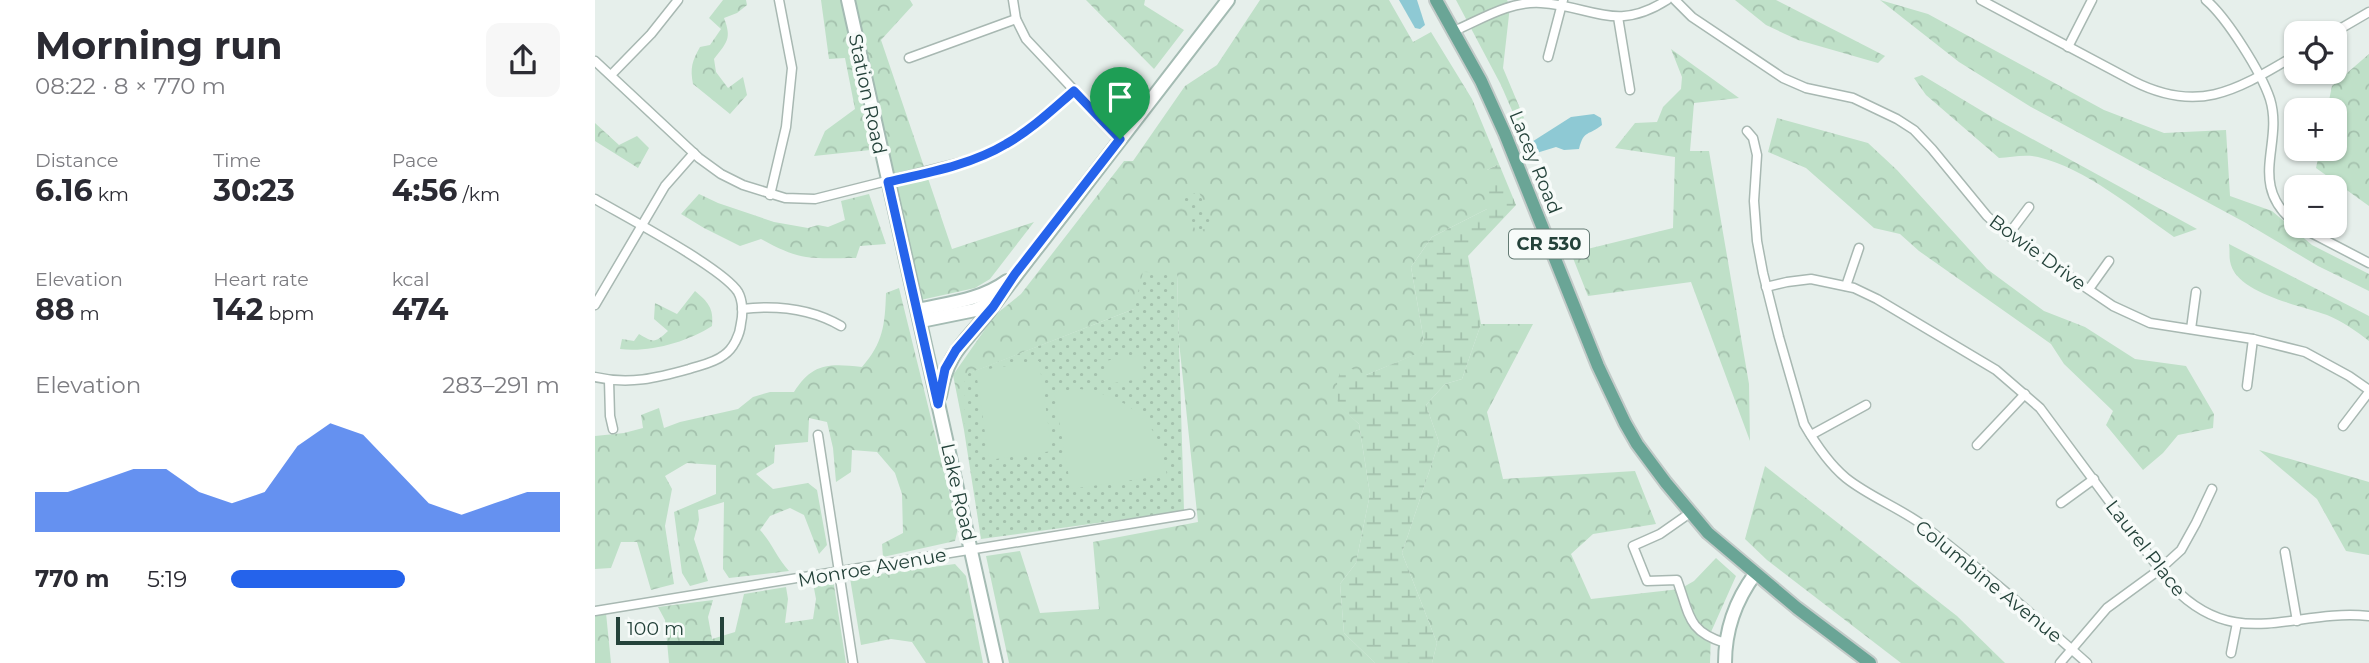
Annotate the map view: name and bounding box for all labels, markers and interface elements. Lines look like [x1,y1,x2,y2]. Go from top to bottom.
map controls [2284,21,2347,238]
button: locate [2284,21,2347,84]
text: Morning run [35,22,283,69]
button: share [486,23,560,97]
street label: Station Road [844,32,891,156]
pin [1090,67,1150,139]
text: 08:22 · 8 × 770 m [35,72,226,100]
icon: arrive [1101,78,1139,116]
button: + [2284,98,2347,161]
street label: Lacey Road [1504,107,1567,217]
text: Distance [35,149,118,172]
text: Time [213,149,261,172]
text: Pace [392,149,438,172]
text: 6.16 [35,172,93,209]
text: 30:23 [213,172,295,209]
text: 4:56 [392,172,457,209]
button: − [2284,175,2347,238]
text: km [93,183,129,206]
text: /km [457,183,500,206]
street label: Bowie Drive [1985,210,2091,295]
road number: CR 530 [1509,230,1589,258]
text: Elevation [35,268,123,291]
text: Heart rate [213,268,309,291]
text: kcal [392,268,430,291]
text: 88 [35,291,75,328]
text: 142 [213,291,263,328]
text: 474 [392,291,448,328]
text: m [75,302,100,325]
text: bpm [263,302,314,325]
text: Elevation [35,371,141,399]
text: 283–291 m [442,371,560,399]
street label: Lake Road [936,441,981,543]
street label: Laurel Place [2101,495,2190,601]
street label: Columbine Avenue [1911,515,2067,648]
street label: Monroe Avenue [796,543,948,592]
text: 770 m [35,565,109,593]
text: 5:19 [147,565,187,593]
scale bar [616,614,725,646]
text: 100 m [627,617,684,640]

